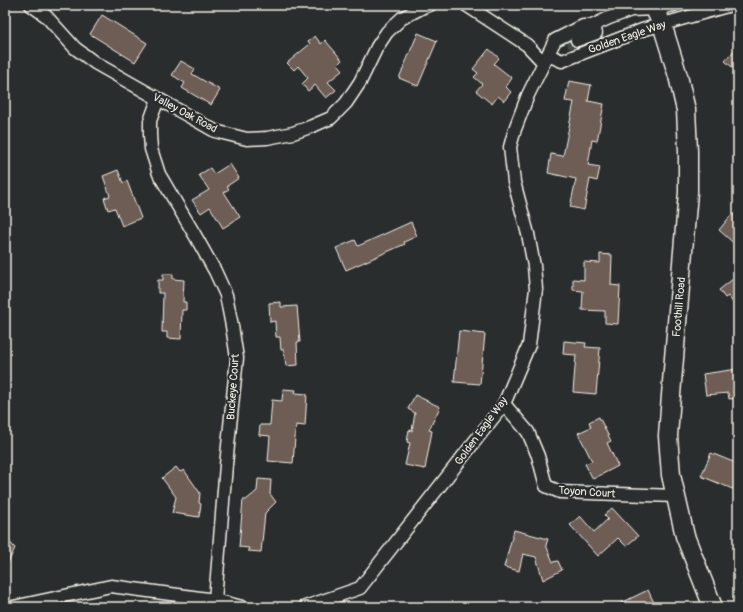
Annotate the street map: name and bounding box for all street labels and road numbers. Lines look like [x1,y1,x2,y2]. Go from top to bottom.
street label: Golden Eagle Way [587,18,668,56]
street label: Valley Oak Road [150,91,220,135]
street label: Foothill Road [670,277,688,337]
street label: Buckeye Court [224,353,242,421]
street label: Golden Eagle Way [452,394,510,468]
street label: Toyon Court [558,484,617,501]

